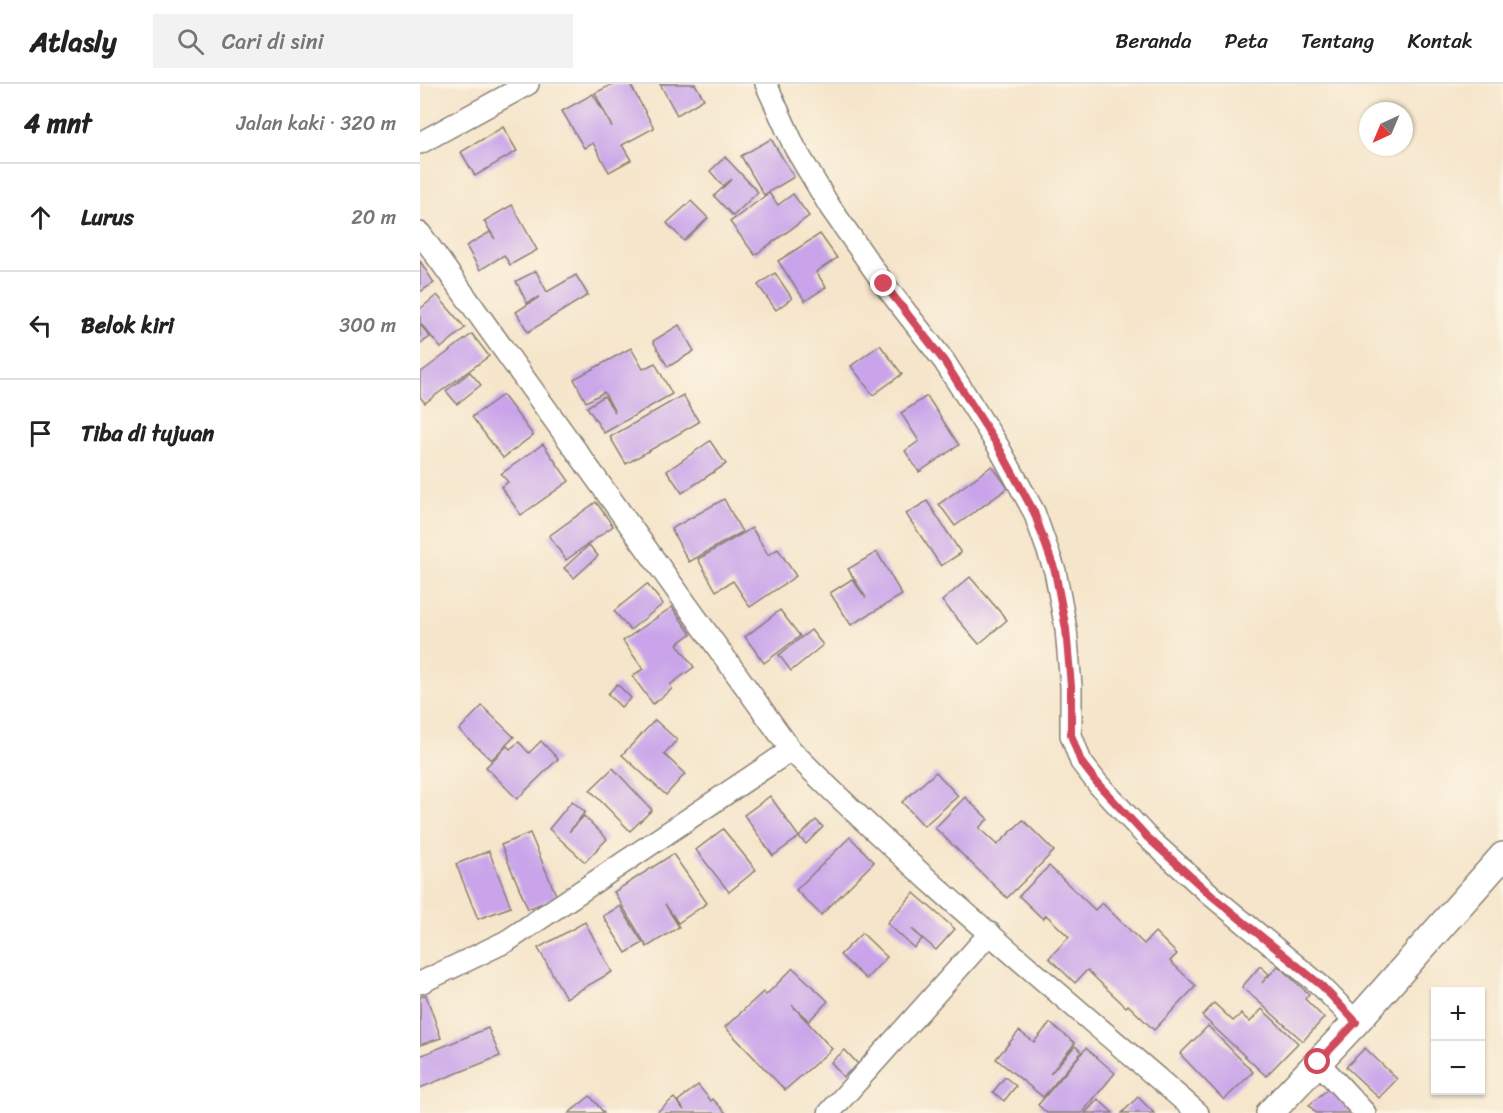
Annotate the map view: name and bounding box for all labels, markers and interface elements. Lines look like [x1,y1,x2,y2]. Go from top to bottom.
search box [153,14,573,68]
text: Atlasly [30,17,117,66]
text: Cari di sini [222,22,324,61]
text: Beranda [1115,22,1191,60]
text: Peta [1224,22,1268,60]
text: Tentang [1301,22,1374,60]
text: Kontak [1407,22,1473,60]
icon: search [174,25,207,58]
text: 4 mnt [24,100,91,146]
north arrow [1359,102,1413,156]
text: Jalan kaki · 320 m [237,106,396,141]
text: Lurus [81,198,134,237]
text: 20 m [351,200,396,235]
icon: ahead [24,201,57,234]
route end [870,270,896,296]
text: Belok kiri [81,306,174,345]
text: 300 m [339,308,396,343]
icon: left [24,309,57,342]
text: Tiba di tujuan [81,414,214,453]
icon: arrive [24,417,57,450]
map controls [1431,987,1485,1095]
button: + [1431,987,1485,1041]
button: − [1431,1041,1485,1095]
route start [1304,1048,1330,1074]

